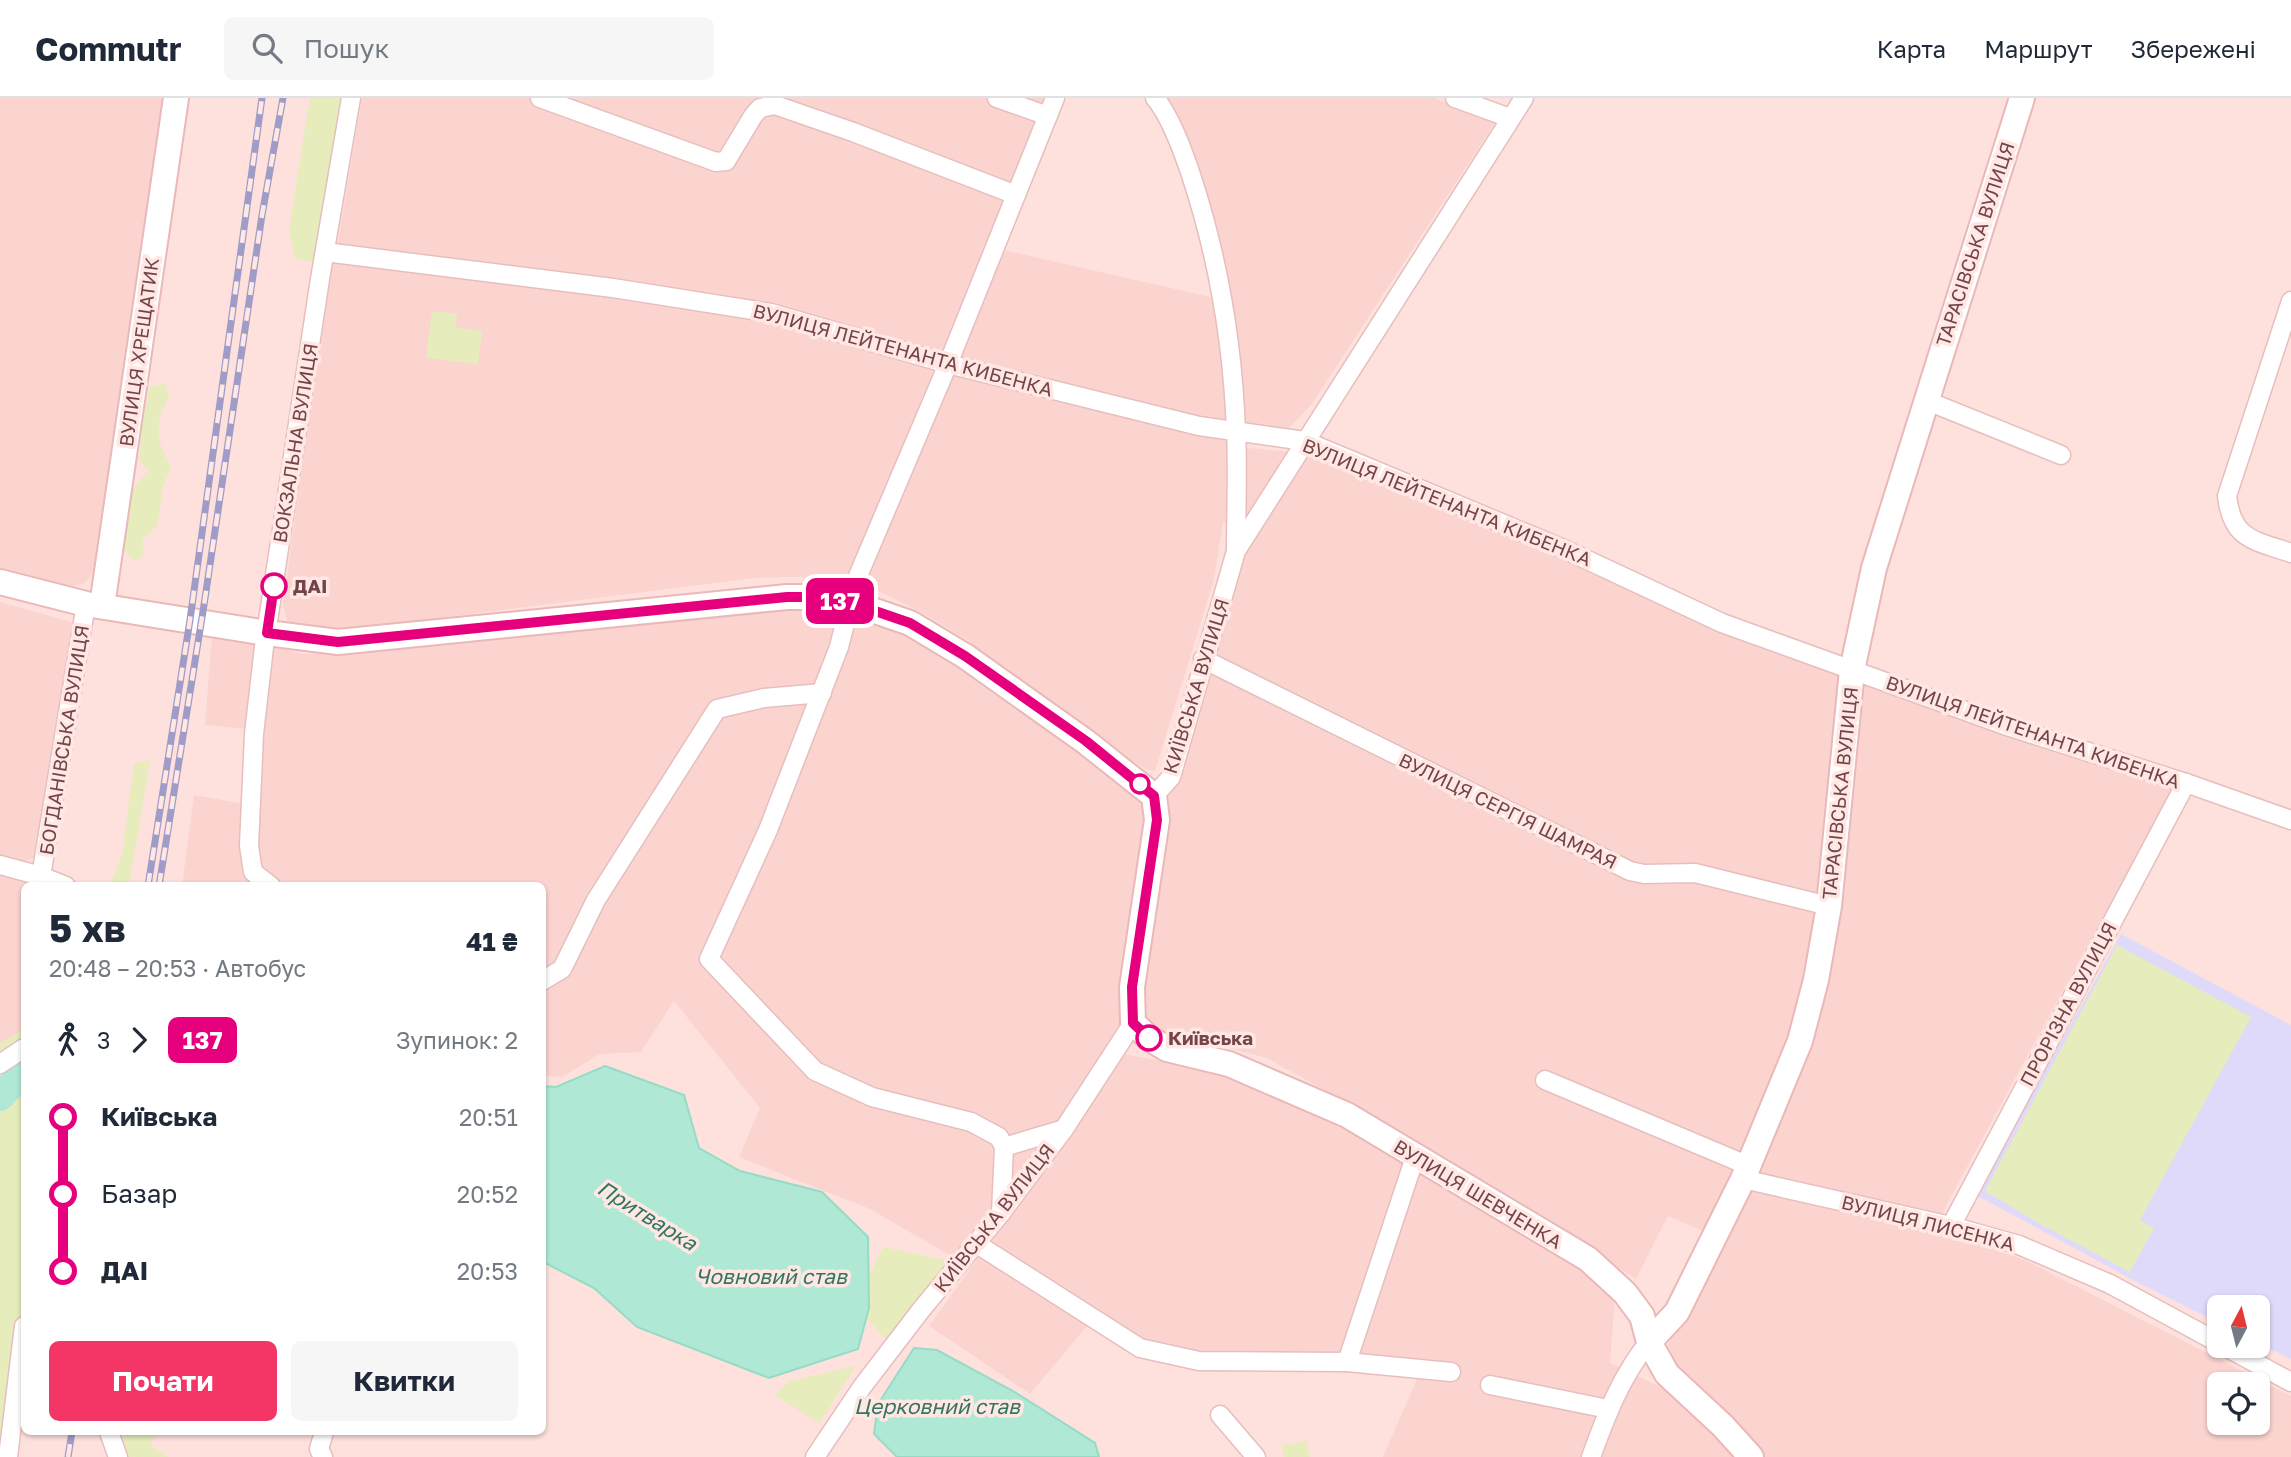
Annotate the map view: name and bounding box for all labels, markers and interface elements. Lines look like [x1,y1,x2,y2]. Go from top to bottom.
search box [224,17,714,80]
text: Commutr [35,29,182,68]
icon: search [248,29,286,67]
text: Пошук [304,33,389,64]
text: Карта [1877,34,1946,63]
text: Маршрут [1984,34,2093,63]
text: Збережені [2131,34,2256,63]
street label: ТАРАСІВСЬКА ВУЛИЦЯ [1931,139,2018,349]
street label: ВУЛИЦЯ ХРЕЩАТИК [114,256,163,448]
street label: ВУЛИЦЯ ЛЕЙТЕНАНТА КИБЕНКА [751,298,1056,401]
street label: ВОКЗАЛЬНА ВУЛИЦЯ [267,342,322,544]
street label: ВУЛИЦЯ ЛЕЙТЕНАНТА КИБЕНКА [1300,433,1595,570]
marker: ДАІ [261,573,287,599]
place label: ДАІ [293,574,328,597]
line badge: 137 [800,578,880,624]
text: 137 [820,586,860,615]
street label: КИЇВСЬКА ВУЛИЦЯ [1158,595,1233,776]
street label: БОГДАНІВСЬКА ВУЛИЦЯ [34,623,93,857]
street label: ВУЛИЦЯ ЛЕЙТЕНАНТА КИБЕНКА [1883,670,2183,793]
street label: ТАРАСІВСЬКА ВУЛИЦЯ [1817,686,1862,900]
street label: ВУЛИЦЯ СЕРГІЯ ШАМРАЯ [1396,748,1621,873]
unlabelled marker [1130,774,1150,794]
text: 5 хв [49,905,126,950]
street label: ПРОРІЗНА ВУЛИЦЯ [2015,918,2121,1090]
text: 41 ₴ [466,926,518,957]
text: 20:48 – 20:53 · Автобус [49,954,306,982]
icon: walk [49,1021,87,1059]
icon: forward [120,1021,158,1059]
text: 137 [182,1025,223,1054]
marker: Київська [1136,1025,1162,1051]
text: 3 [97,1026,110,1054]
text: Зупинок: 2 [396,1026,518,1054]
place label: Київська [1168,1026,1253,1049]
text: Київська [101,1101,217,1132]
text: 20:51 [459,1103,518,1131]
street label: ВУЛИЦЯ ШЕВЧЕНКА [1390,1134,1567,1253]
street label: КИЇВСЬКА ВУЛИЦЯ [928,1139,1059,1297]
water label: Притварка [593,1174,703,1256]
text: Базар [101,1178,177,1209]
text: 20:52 [457,1180,518,1208]
street label: ВУЛИЦЯ ЛИСЕНКА [1839,1190,2017,1255]
text: ДАІ [101,1255,148,1286]
text: 20:53 [457,1257,518,1285]
water label: Човновий став [695,1263,848,1289]
north arrow [2207,1295,2270,1358]
map controls [2207,1295,2270,1435]
button: Почати [49,1341,277,1421]
button: Квитки [291,1341,518,1421]
button: locate [2207,1372,2270,1435]
water label: Церковний став [854,1393,1021,1419]

